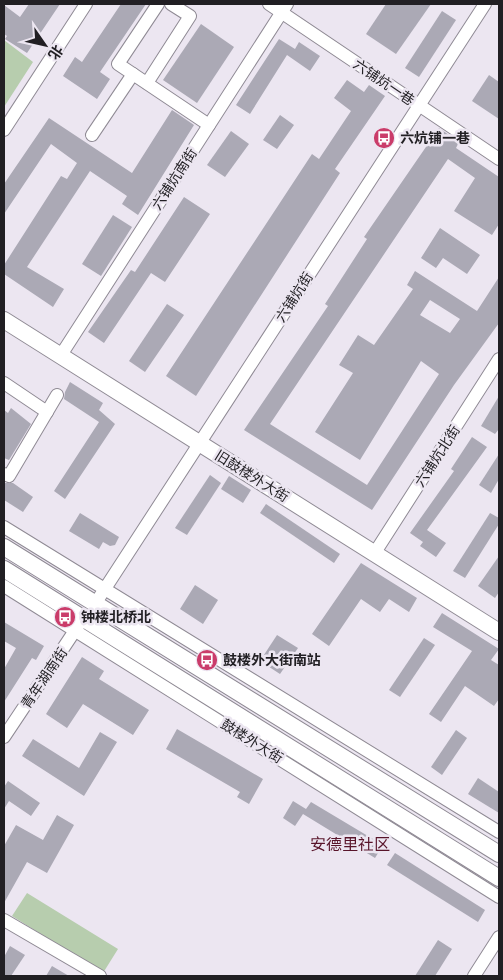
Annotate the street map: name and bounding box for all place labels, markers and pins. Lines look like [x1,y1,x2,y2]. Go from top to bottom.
bus stop icon: 六炕铺一巷 [372,126,396,150]
place label: 六炕铺一巷 [400,130,470,146]
bus stop icon: 钟楼北桥北 [53,605,77,629]
place label: 钟楼北桥北 [81,609,151,625]
bus stop icon: 鼓楼外大街南站 [195,648,219,672]
place label: 鼓楼外大街南站 [223,652,321,668]

